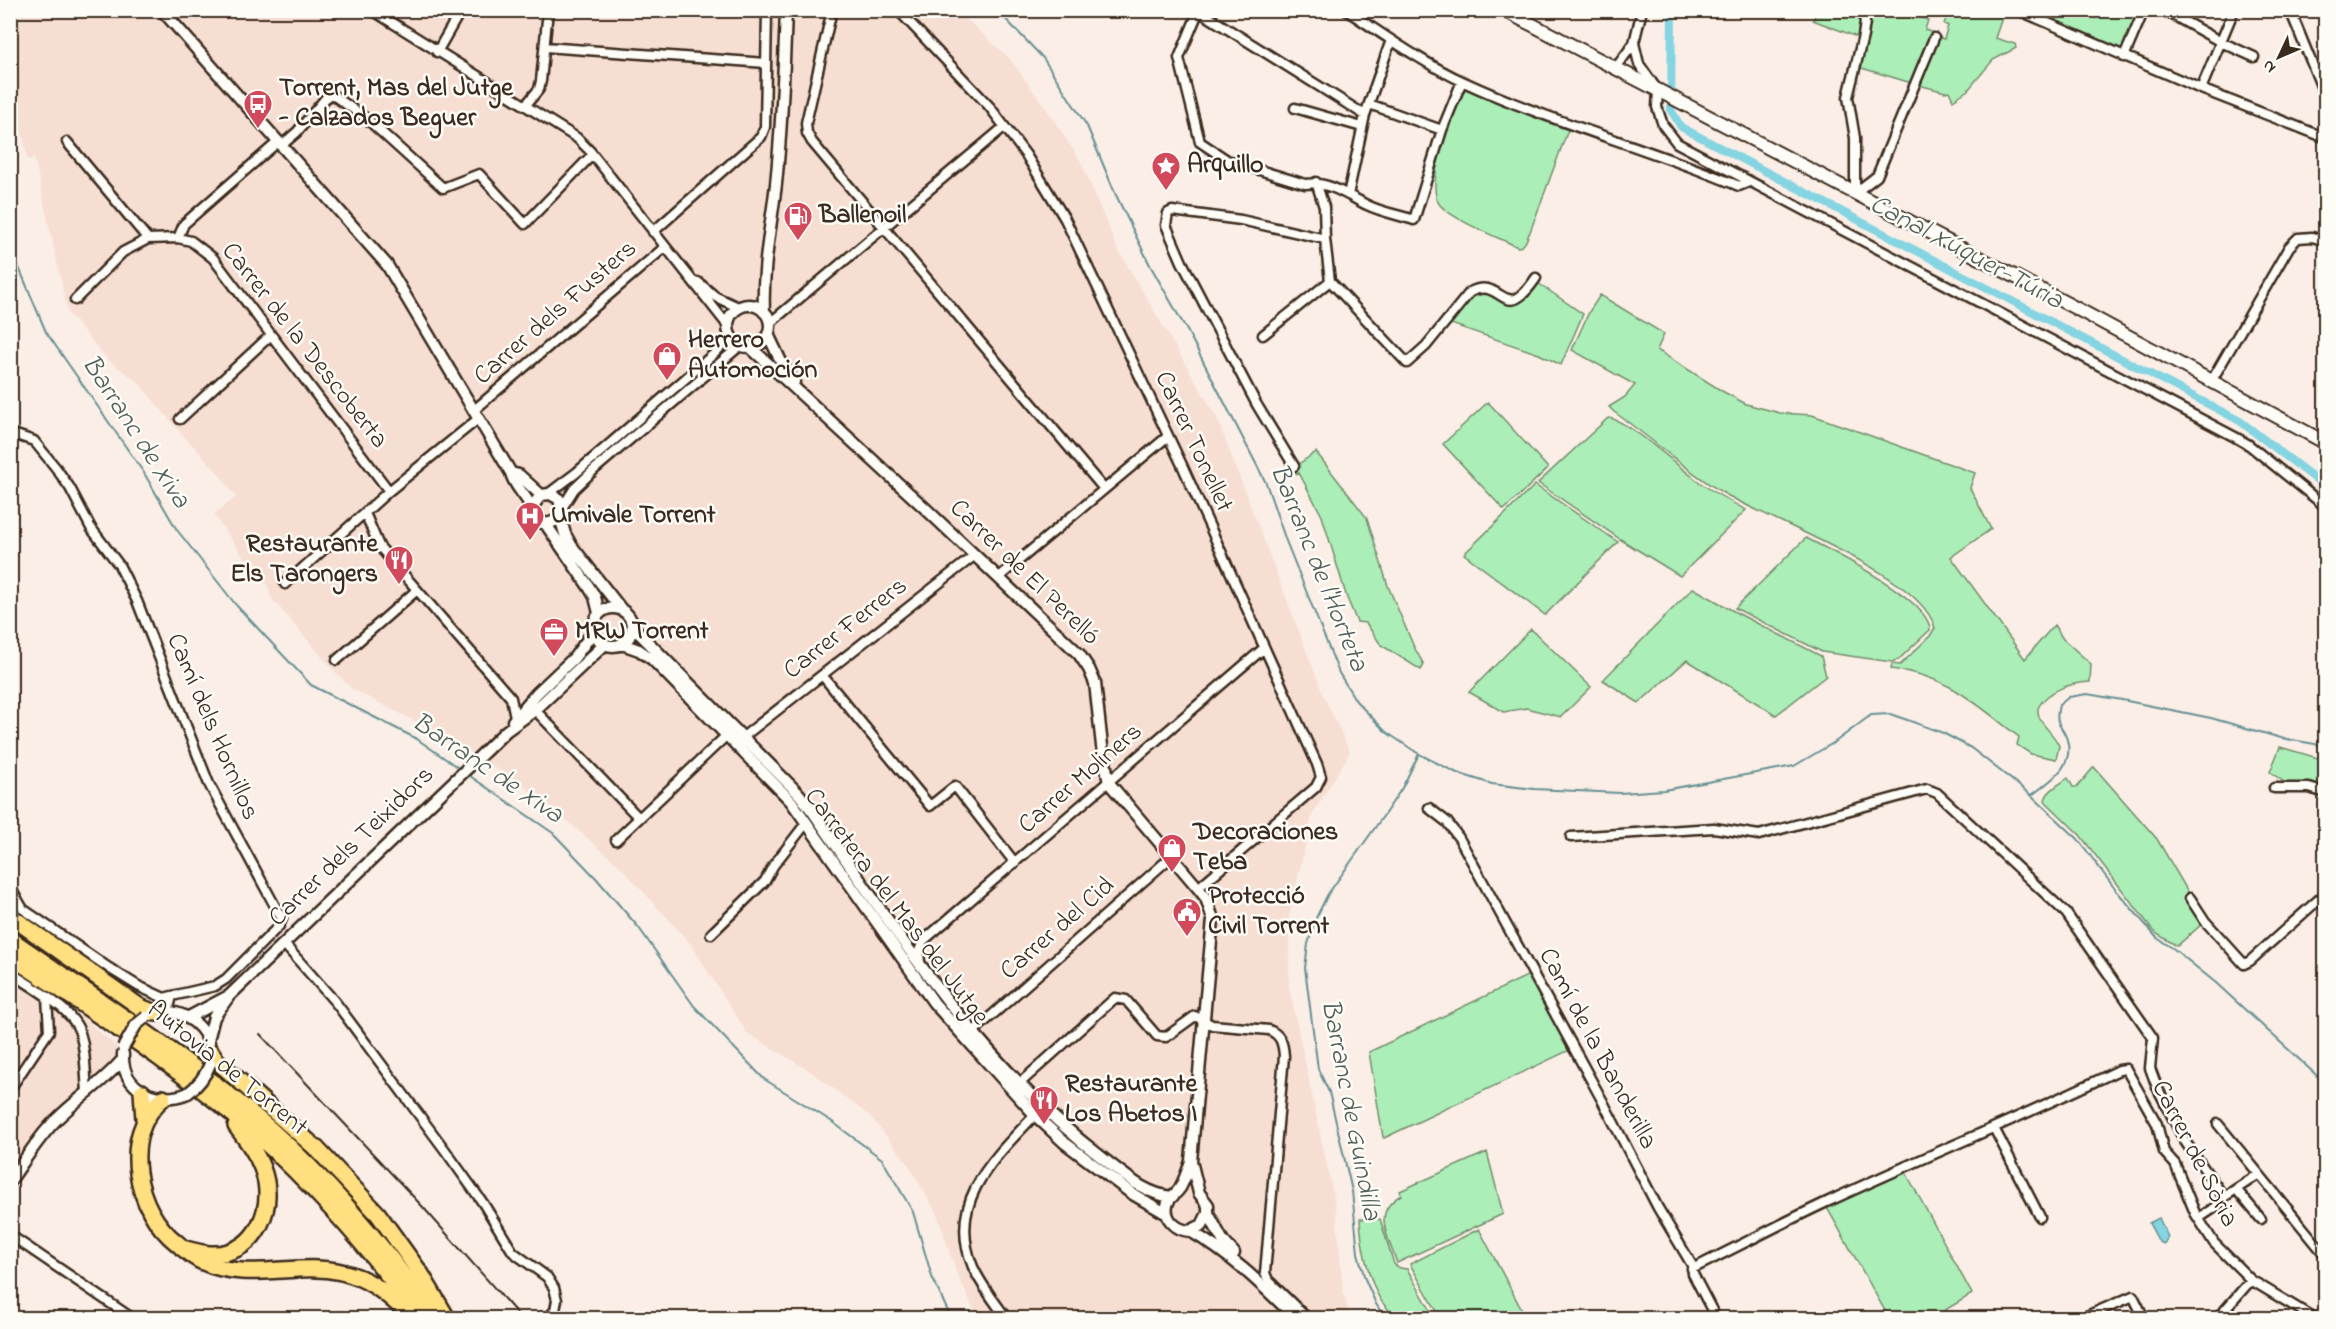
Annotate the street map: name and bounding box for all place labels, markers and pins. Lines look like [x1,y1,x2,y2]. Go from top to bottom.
place label: Torrent, Mas del Jutge - Calzados Beguer [278,70,514,139]
bus stop icon: Torrent, Mas del Jutge - Calzados Beguer [242,88,274,130]
place label: Arquillo [1187,147,1264,185]
place icon: Arquillo [1150,150,1182,192]
place label: Ballenoil [818,197,906,235]
fuel station icon: Ballenoil [782,200,814,242]
place label: Herrero Automoción [688,322,818,390]
shop icon: Herrero Automoción [651,340,683,382]
place label: Umivale Torrent [551,497,716,535]
hospital icon: Umivale Torrent [514,500,546,542]
place label: Restaurante Els Tarongers [230,526,379,595]
restaurant icon: Restaurante Els Tarongers [383,544,415,586]
place label: MRW Torrent [575,613,709,651]
office icon: MRW Torrent [538,616,570,658]
place label: Decoraciones Teba [1192,814,1338,882]
shop icon: Decoraciones Teba [1156,832,1188,874]
place label: Protecció Civil Torrent [1208,878,1330,946]
public building icon: Protecció Civil Torrent [1171,896,1203,938]
place label: Restaurante Los Abetos I [1065,1066,1198,1134]
restaurant icon: Restaurante Los Abetos I [1028,1084,1060,1126]

